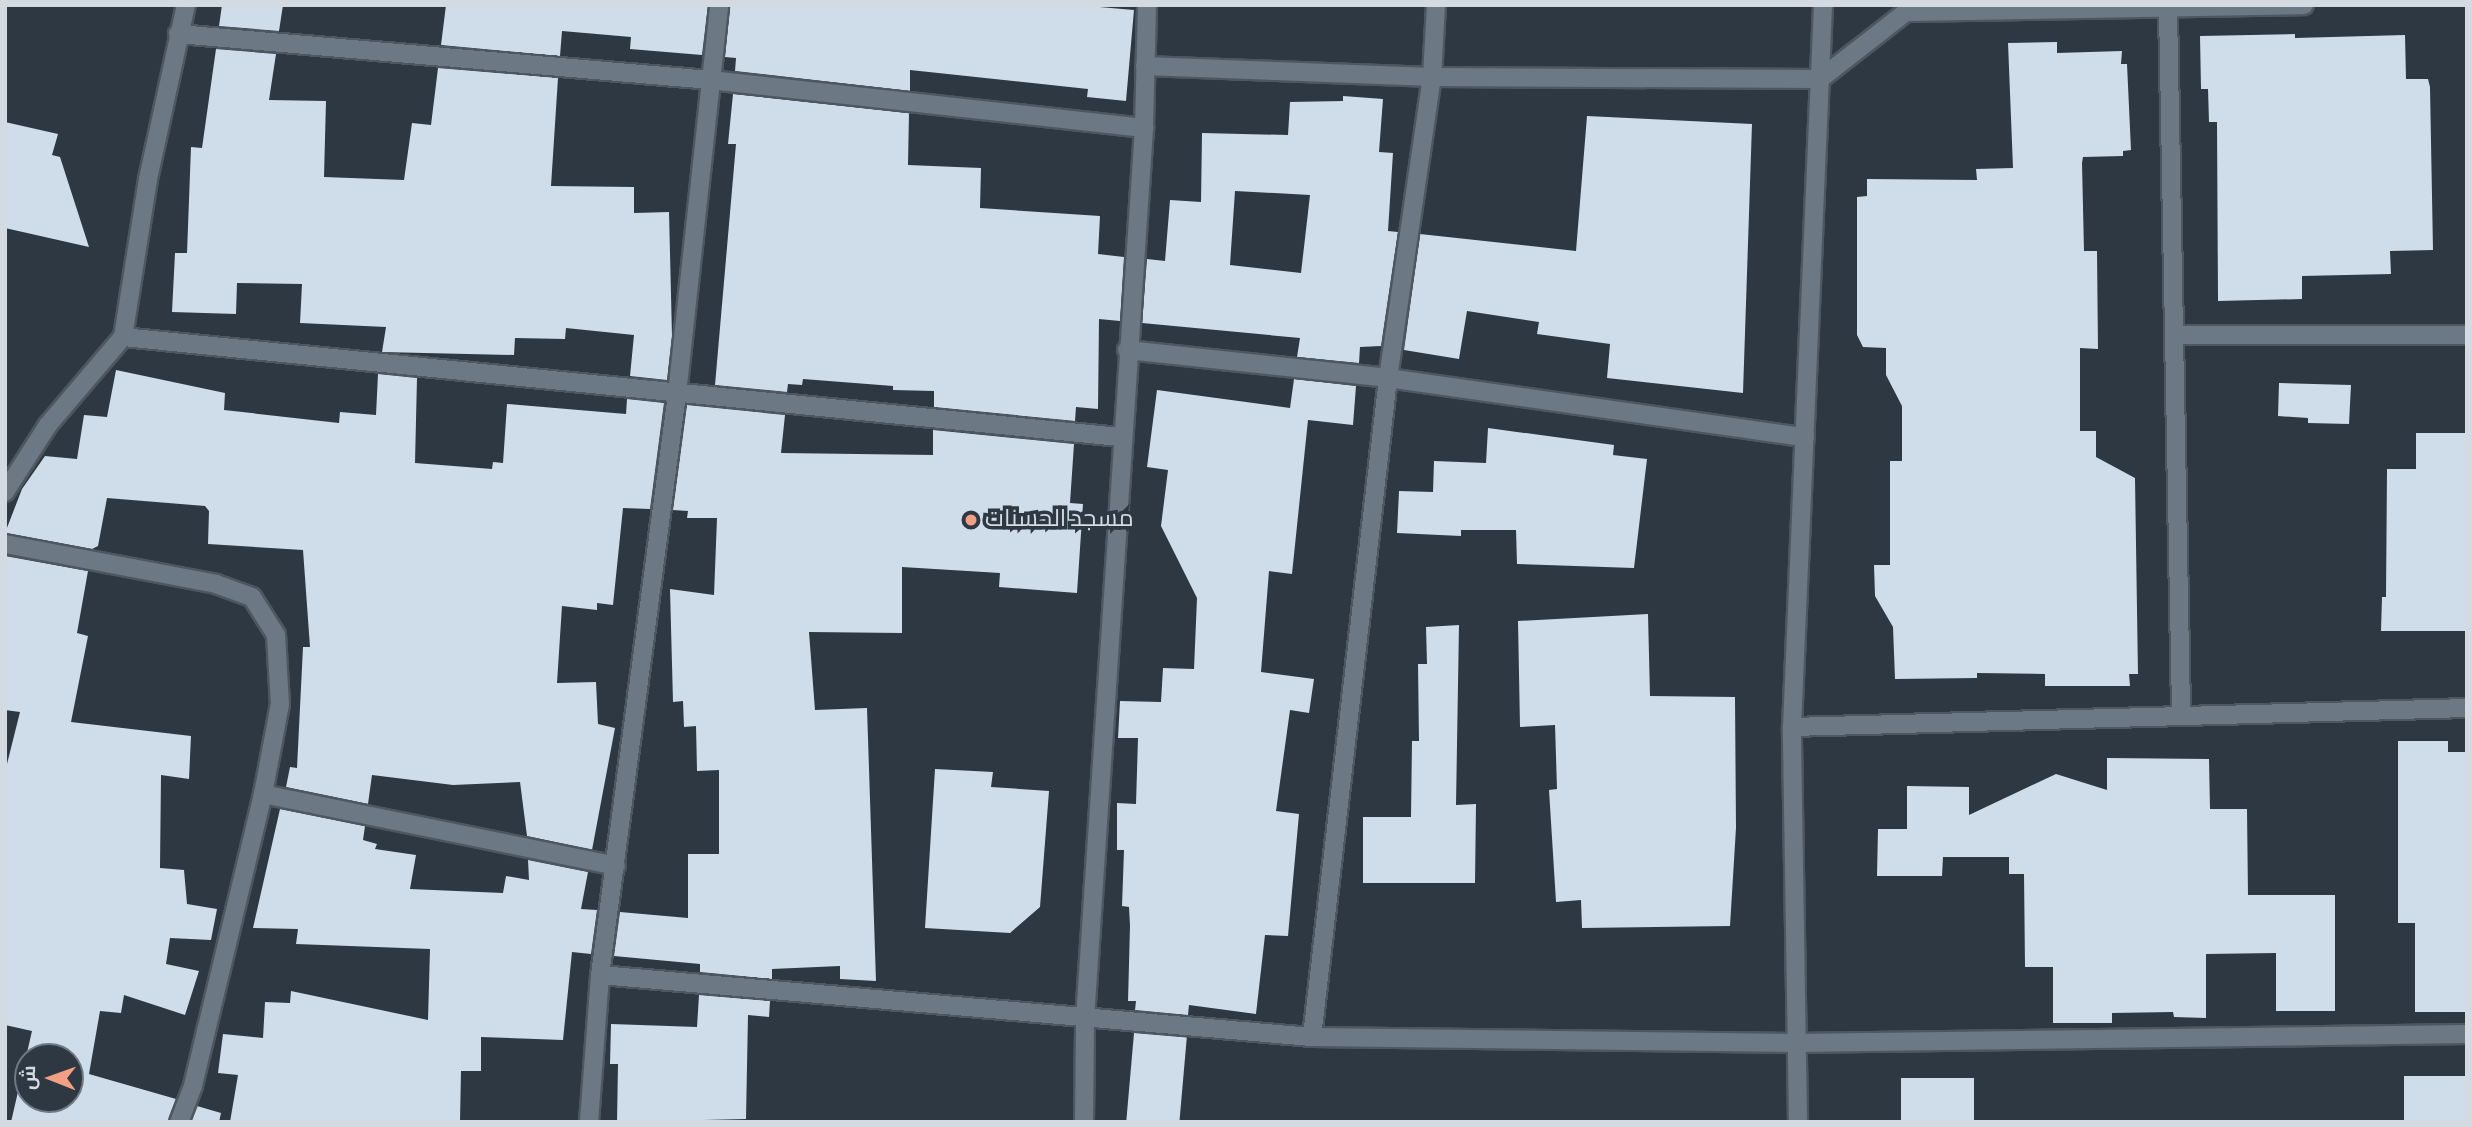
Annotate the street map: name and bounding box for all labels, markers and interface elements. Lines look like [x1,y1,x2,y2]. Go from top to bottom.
place label: مسجد الحسنات [985,506,1134,534]
marker: مسجد الحسنات [963,512,979,528]
north arrow [14,1043,84,1113]
text: ش [20,1065,39,1090]

